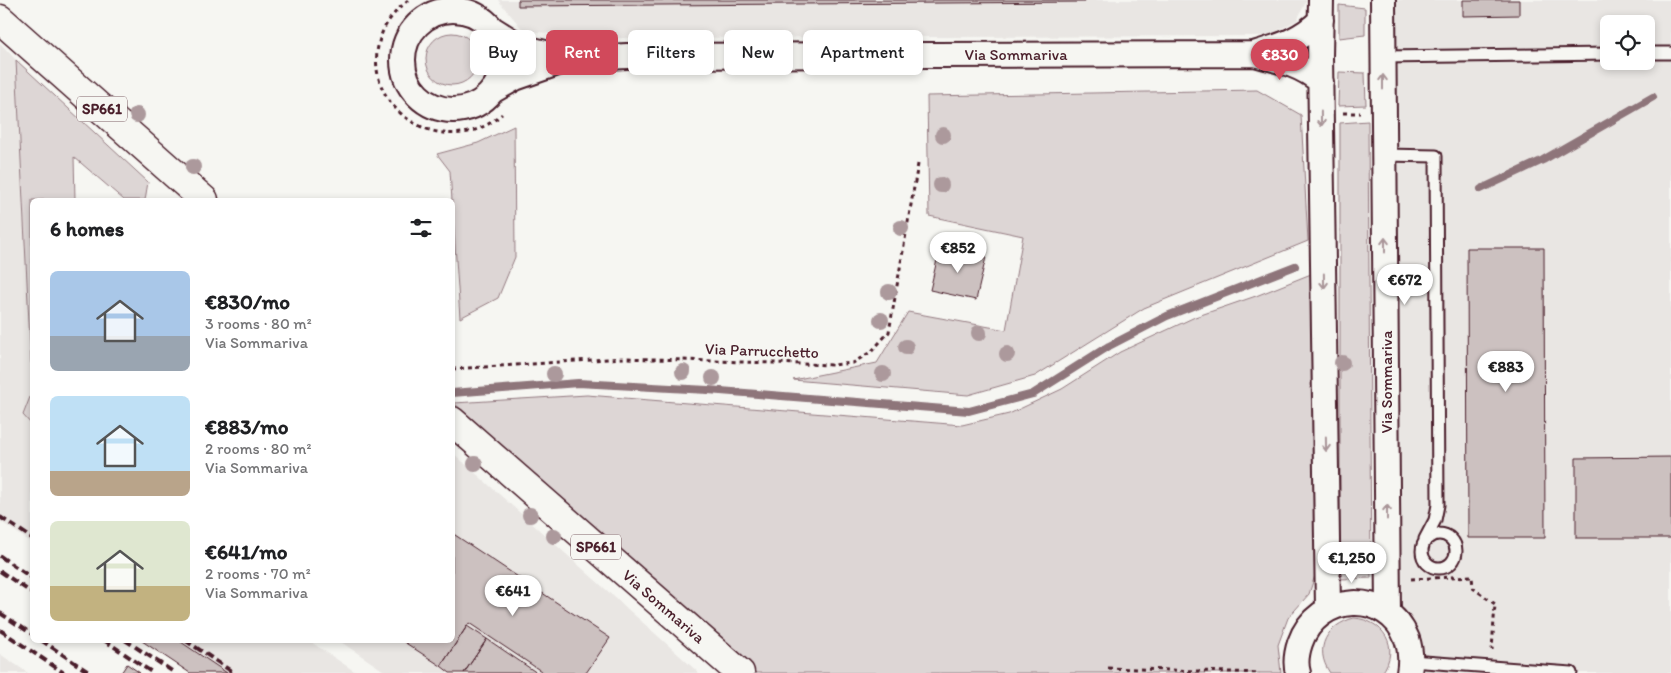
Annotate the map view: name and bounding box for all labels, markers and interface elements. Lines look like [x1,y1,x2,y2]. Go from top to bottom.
map controls [1600,15,1655,70]
button: locate [1600,15,1655,70]
chip: Buy [470,30,536,75]
chip: Rent [546,30,618,75]
chip: Filters [628,30,714,75]
chip: New [724,30,793,75]
chip: Apartment [803,30,923,75]
pin: €830 [1250,38,1310,81]
street label: Via Sommariva [965,45,1068,64]
text: €830 [1262,45,1298,64]
one-way arrow [1379,74,1388,90]
road number: SP661 [77,96,127,122]
one-way arrow [1316,110,1326,126]
icon: filters [407,214,435,242]
text: 6 homes [50,216,124,241]
pin: €852 [928,232,988,274]
one-way arrow [1380,237,1390,253]
text: €852 [941,238,975,257]
pin: €672 [1375,264,1435,306]
text: €672 [1388,270,1422,289]
one-way arrow [1319,272,1329,289]
text: €830/mo [205,289,290,314]
icon: home [90,291,150,351]
text: 3 rooms · 80 m² [205,314,312,333]
street label: Via Sommariva [1377,330,1396,433]
text: Via Sommariva [205,333,308,352]
street label: Via Parrucchetto [705,339,819,362]
pin: €883 [1476,350,1536,393]
text: €883 [1488,357,1524,376]
text: €883/mo [205,414,289,439]
icon: home [90,416,150,476]
one-way arrow [1321,435,1331,451]
text: 2 rooms · 80 m² [205,439,311,458]
text: Via Sommariva [205,458,308,477]
one-way arrow [1382,504,1392,520]
road number: SP661 [571,534,621,560]
text: €641/mo [205,539,288,564]
icon: home [90,541,150,601]
pin: €1,250 [1311,542,1393,584]
text: €1,250 [1328,548,1376,567]
text: 2 rooms · 70 m² [205,564,311,583]
street label: Via Sommariva [619,565,709,648]
pin: €641 [483,574,543,617]
text: €641 [496,581,530,600]
text: Via Sommariva [205,583,308,602]

